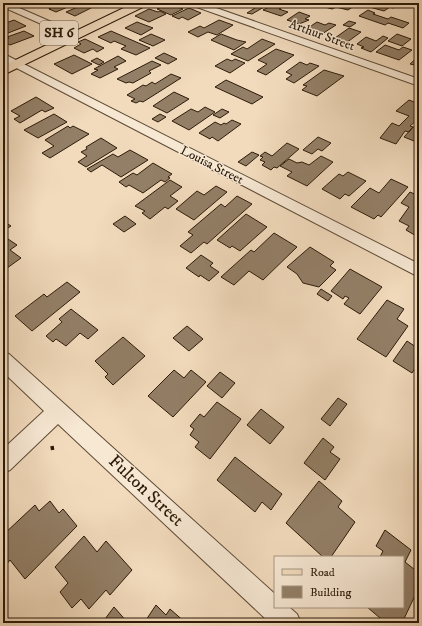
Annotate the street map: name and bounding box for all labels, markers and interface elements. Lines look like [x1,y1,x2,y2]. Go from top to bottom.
street label: Arthur Street [287,16,357,54]
road number: SH 6 [40,21,78,45]
street label: Louisa Street [178,142,246,188]
street label: Fulton Street [104,451,188,532]
legend [274,556,404,608]
text: Road [310,565,335,580]
text: Building [310,585,351,600]

